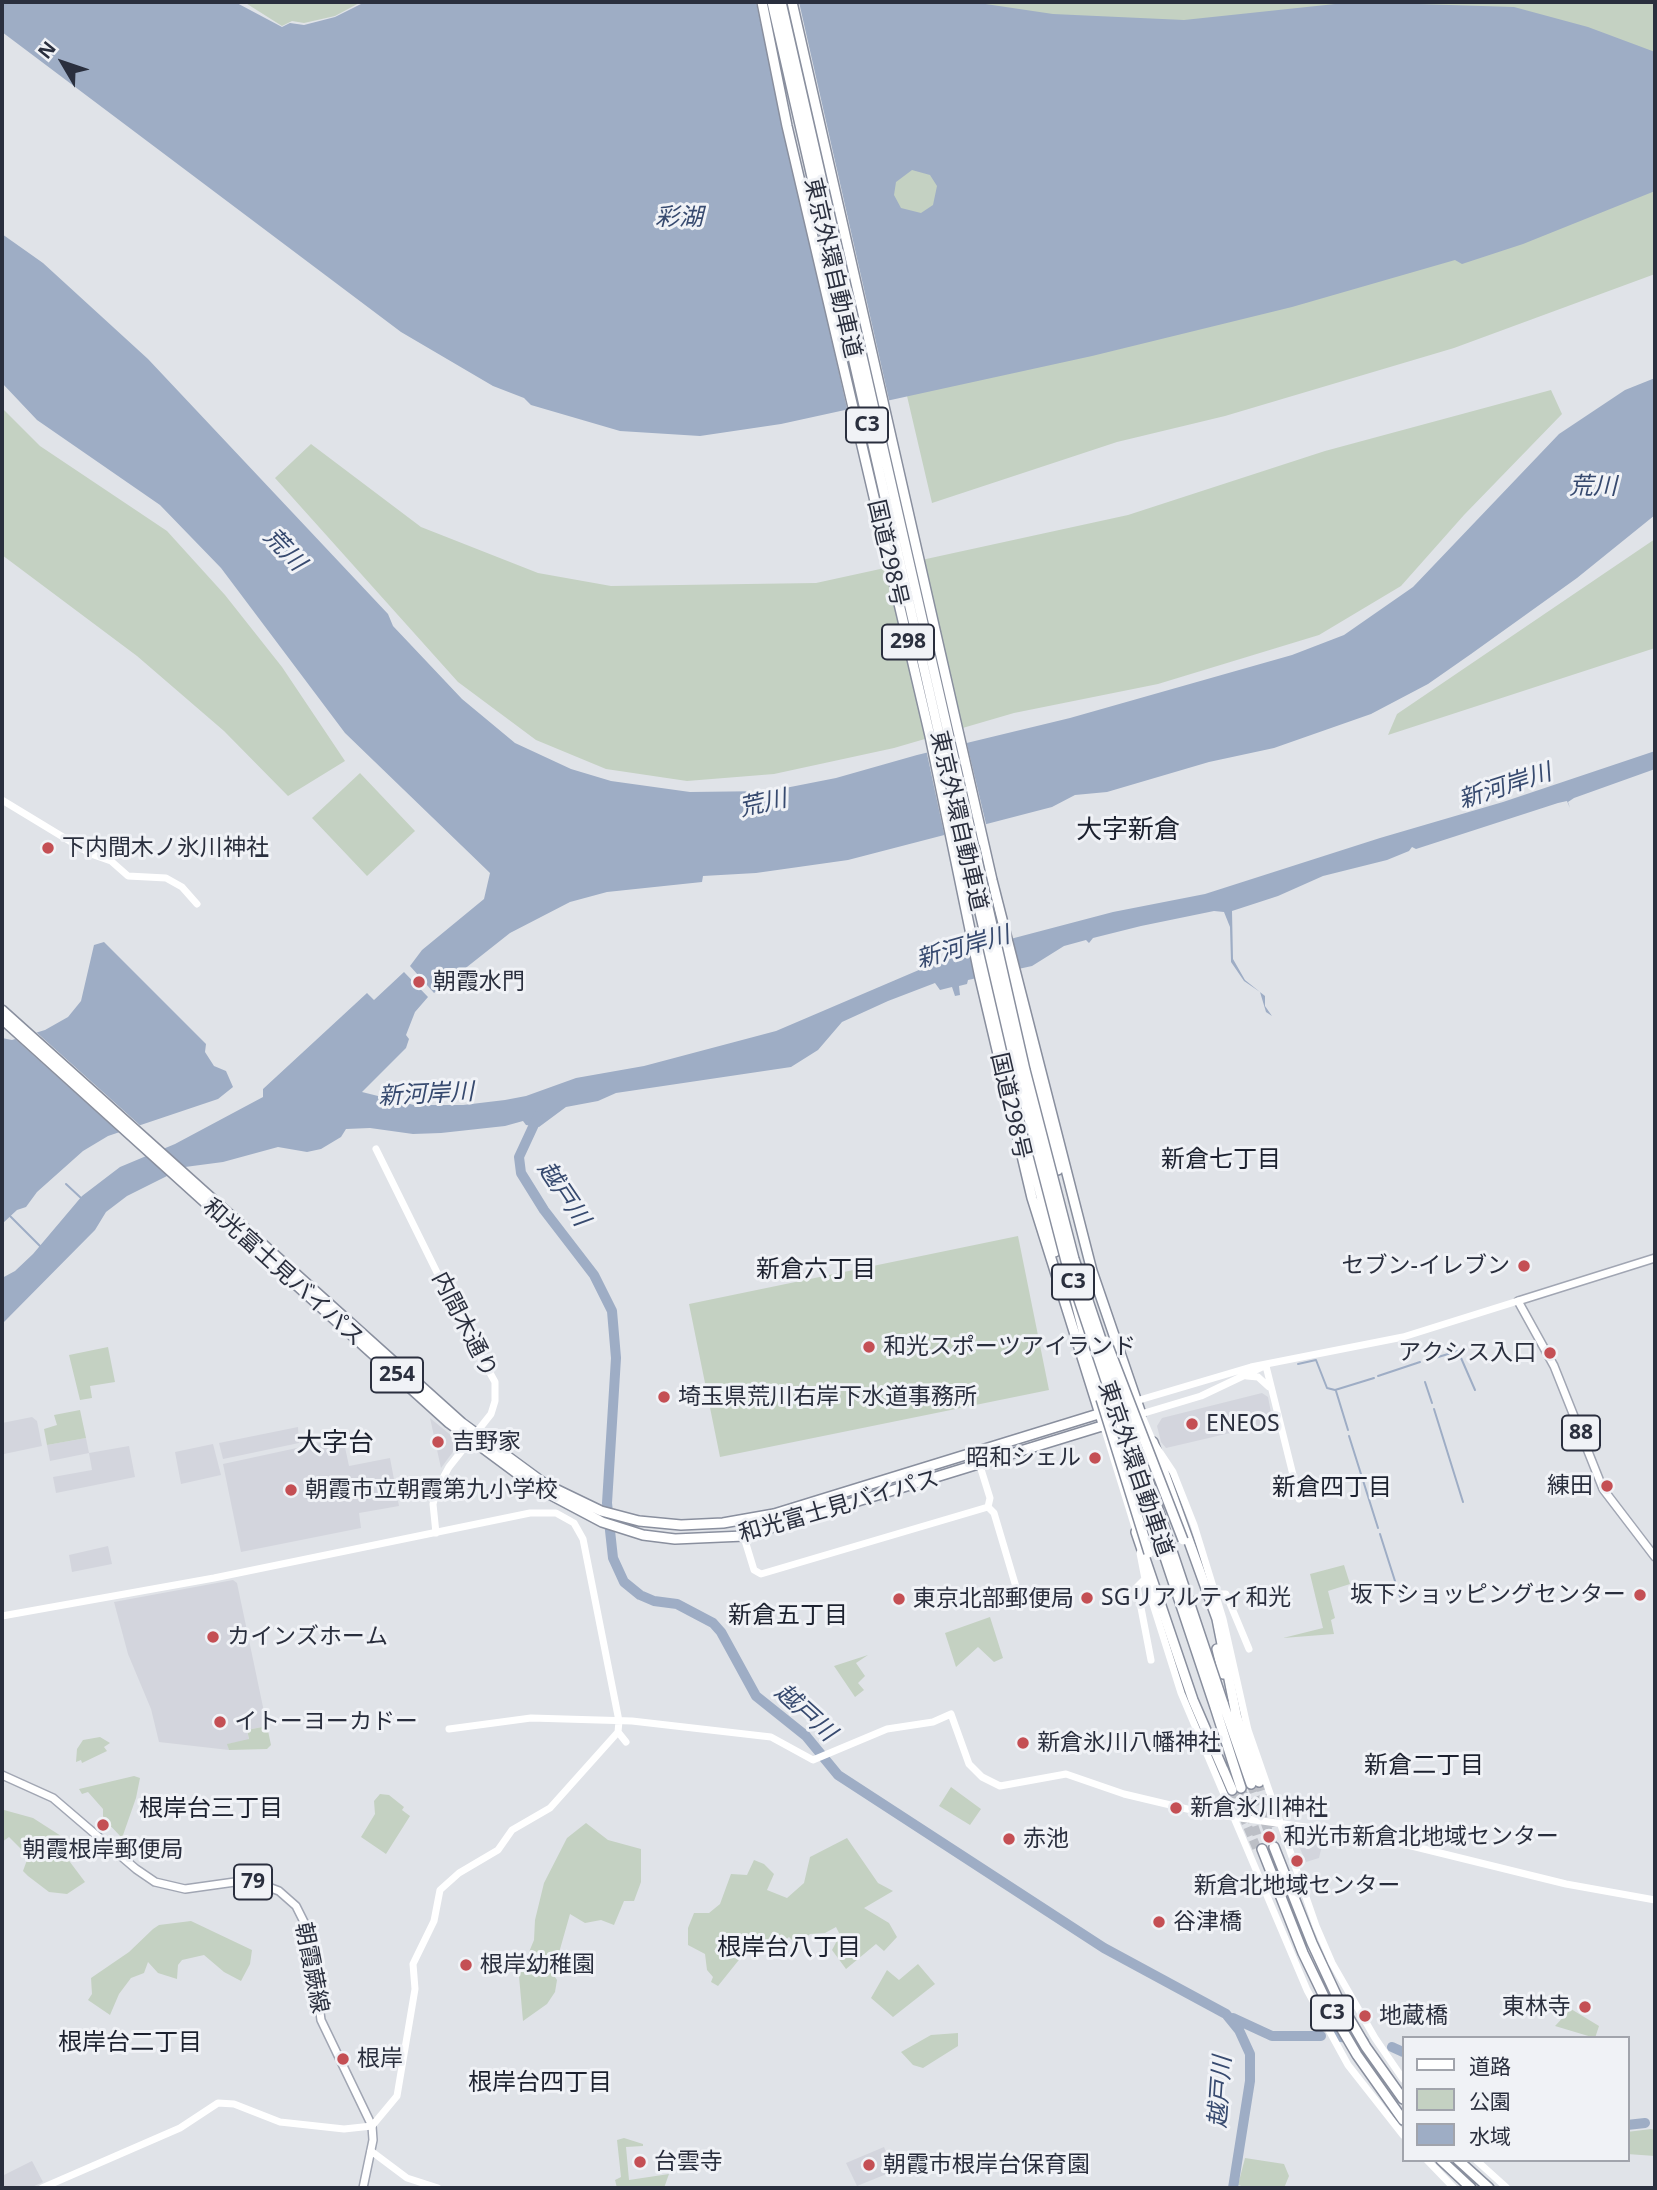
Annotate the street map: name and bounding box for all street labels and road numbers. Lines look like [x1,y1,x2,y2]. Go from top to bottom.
street label: 東京外環自動車道 [798,175,866,361]
road number: C3 [846,408,888,442]
street label: 国道298号 [861,497,913,609]
road number: 298 [882,624,934,660]
street label: 東京外環自動車道 [924,728,992,914]
street label: 国道298号 [984,1050,1036,1162]
street label: 和光富士見バイパス [197,1193,369,1353]
road number: C3 [1052,1264,1094,1300]
street label: 内間木通り [426,1268,502,1382]
road number: 254 [371,1358,423,1392]
street label: 東京外環自動車道 [1092,1378,1178,1560]
road number: 88 [1562,1416,1600,1450]
street label: 和光富士見バイパス [736,1465,942,1549]
road number: 79 [234,1864,272,1899]
street label: 朝霞蕨線 [289,1920,333,2016]
road number: C3 [1311,1996,1353,2030]

